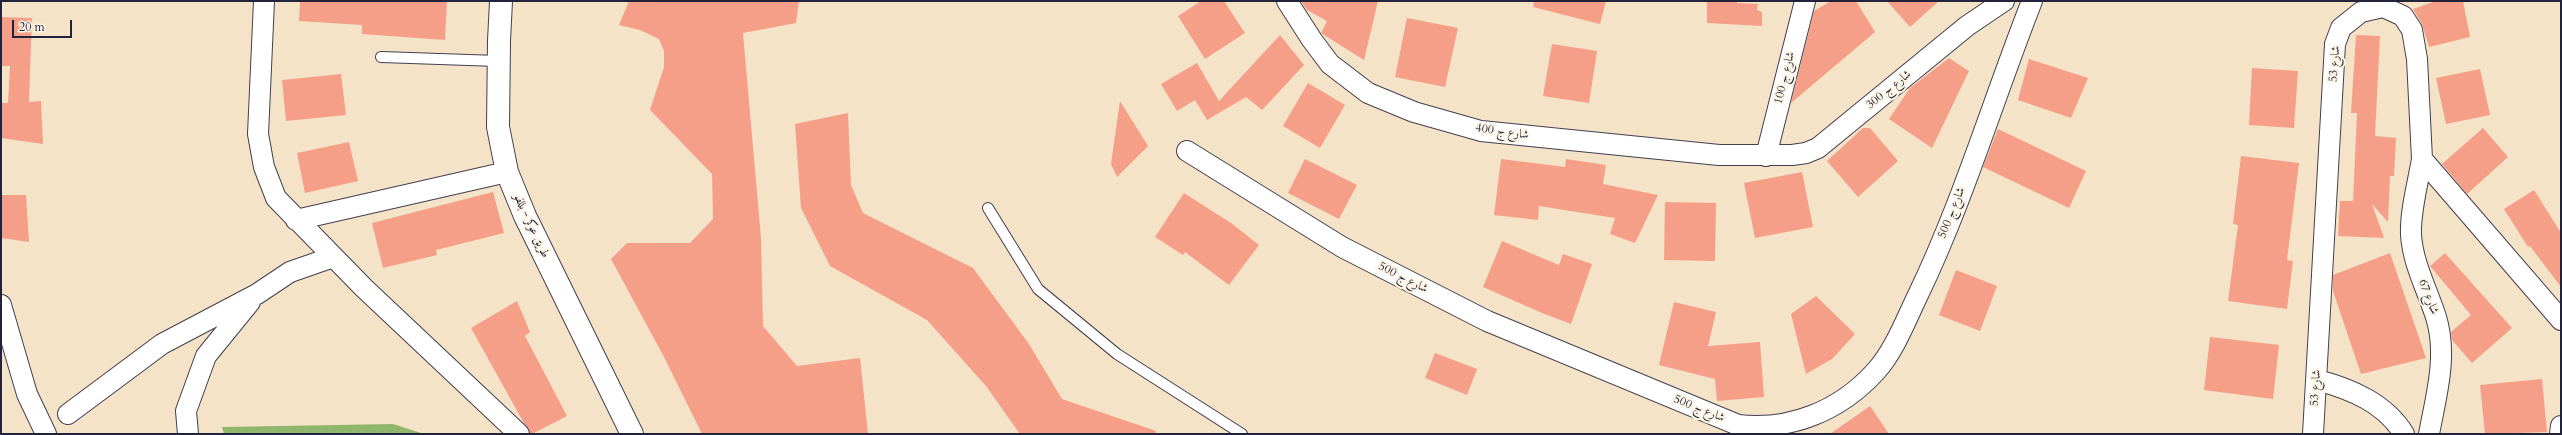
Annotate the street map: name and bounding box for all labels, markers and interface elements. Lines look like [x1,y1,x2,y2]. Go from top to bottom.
scale bar [14,12,74,38]
text: 20 m [19,19,45,35]
street label: شارع 53 [2326,45,2344,83]
street label: شارع ج 100 [1772,50,1798,106]
street label: شارع ج 300 [1864,68,1914,112]
street label: شارع ج 400 [1474,121,1530,143]
street label: شارع ج 500 [1935,185,1969,241]
street label: طريق عوكر - بللفو [510,192,552,260]
street label: شارع ج 500 [1376,259,1430,297]
street label: شارع 67 [2415,277,2441,317]
street label: شارع 53 [2308,369,2324,407]
street label: شارع ج 500 [1671,392,1727,426]

